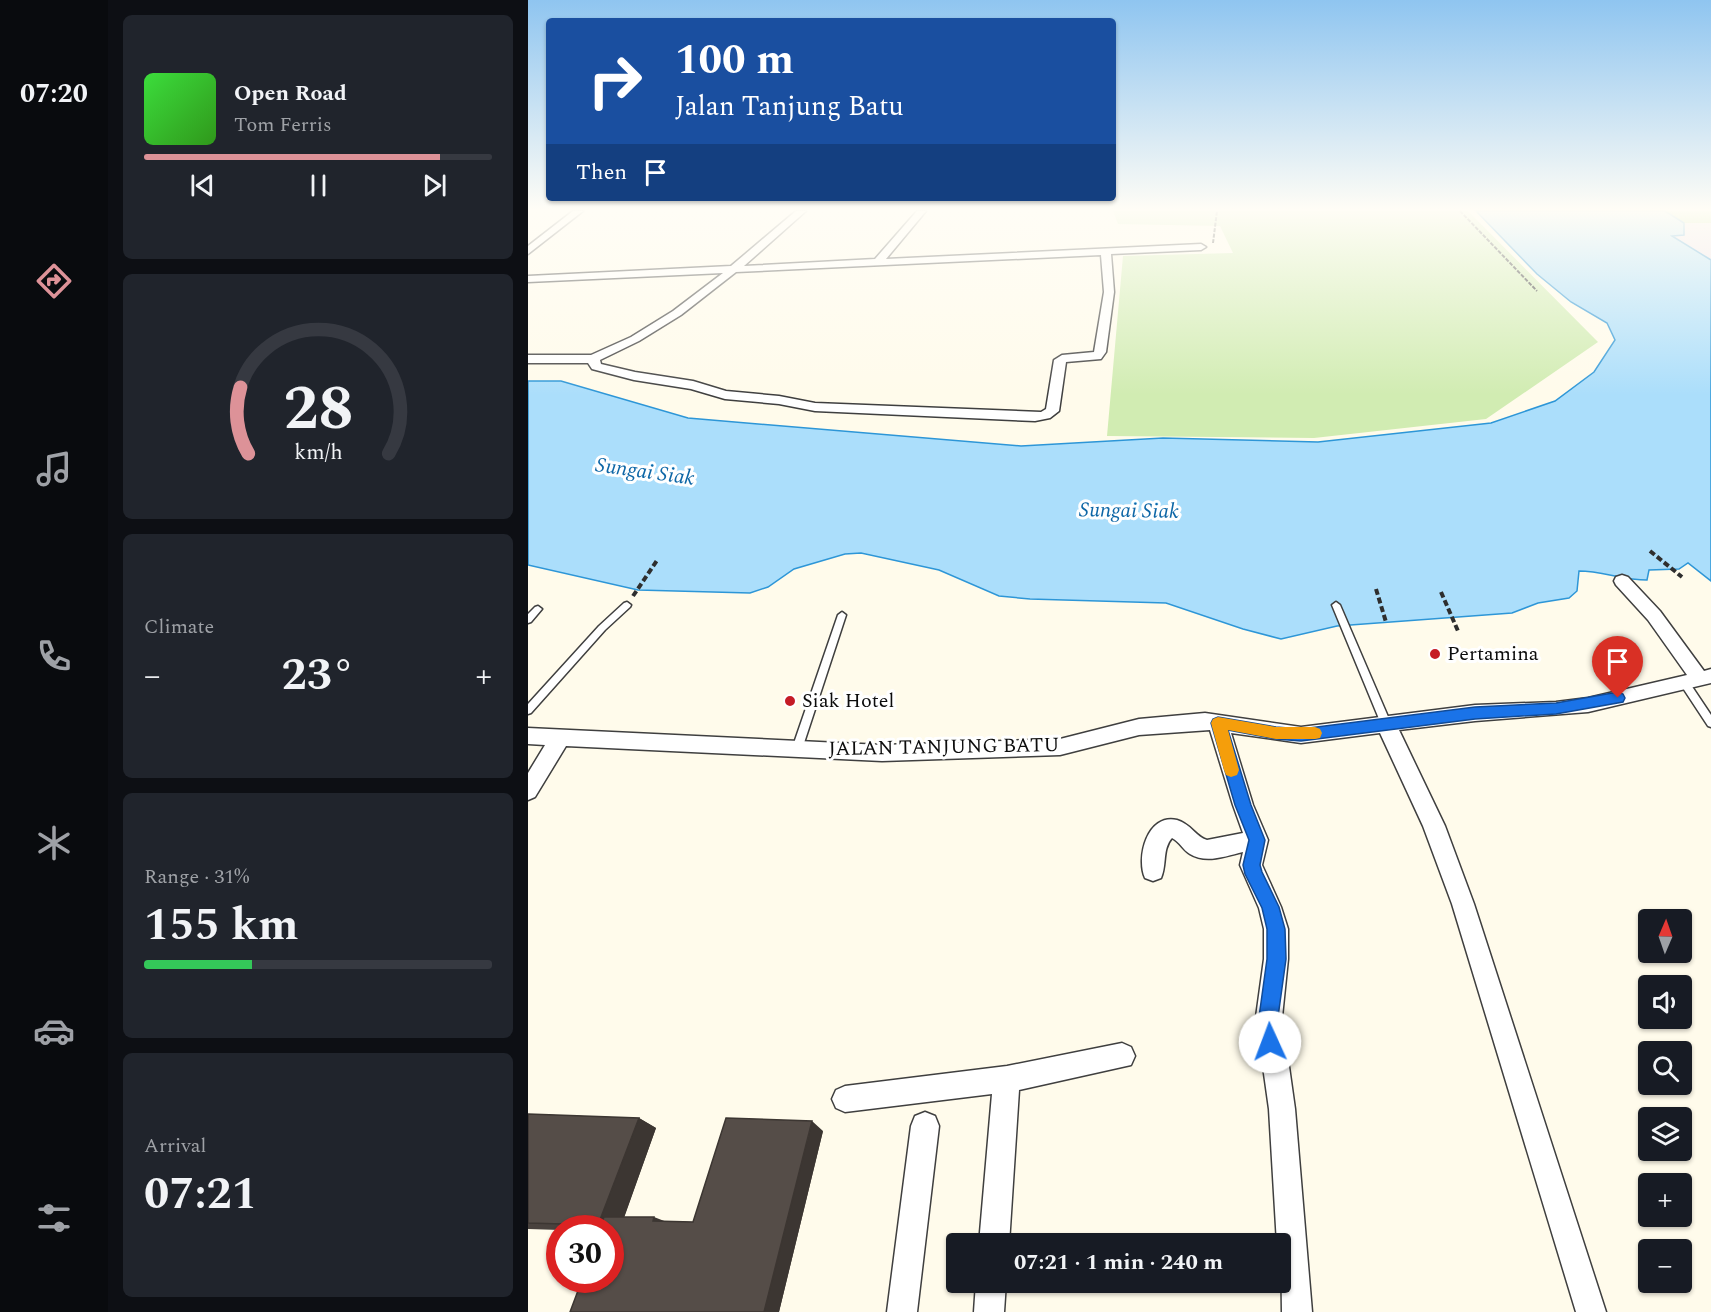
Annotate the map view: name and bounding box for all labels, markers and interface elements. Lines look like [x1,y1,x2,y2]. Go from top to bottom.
text: 100 m [675,29,794,92]
icon: right [576,42,654,120]
text: 07:20 [20,73,88,115]
text: Open Road [234,77,347,110]
text: Jalan Tanjung Batu [675,86,904,128]
text: Tom Ferris [234,110,332,140]
text: Then [576,156,627,189]
icon: arrive [639,156,672,189]
icon: previous [186,169,219,202]
icon: pause [302,169,335,202]
icon: next [418,169,451,202]
icon: directions [33,260,75,302]
text: 28 [283,362,353,457]
text: km/h [294,436,342,469]
icon: music [33,448,75,490]
water label: Sungai Siak [593,449,697,495]
water label: Sungai Siak [1079,494,1179,528]
text: Climate [144,612,214,642]
icon: phone [33,635,75,677]
pin [1592,636,1643,698]
place label: Pertamina [1447,639,1539,669]
text: 23° [282,641,355,710]
icon: arrive [1601,645,1634,678]
marker: Pertamina [1428,647,1442,661]
text: − [144,651,161,701]
text: + [476,651,492,701]
place label: Siak Hotel [802,686,894,716]
marker: Siak Hotel [783,694,797,708]
street label: JALAN TANJUNG BATU [828,730,1060,764]
icon: climate [33,822,75,864]
text: Range · 31% [144,862,249,892]
text: 155 km [144,891,299,960]
north arrow [1638,909,1692,963]
map controls [1638,909,1692,1293]
button: sound [1638,975,1692,1029]
icon: car [33,1010,75,1052]
position arrow [1238,1010,1302,1074]
button: search [1638,1041,1692,1095]
button: layers [1638,1107,1692,1161]
text: Arrival [144,1131,206,1161]
text: 07:21 [144,1160,257,1229]
button: + [1638,1173,1692,1227]
icon: filters [33,1197,75,1239]
speed limit sign: 30 [546,1215,624,1293]
button: − [1638,1239,1692,1293]
text: 07:21 · 1 min · 240 m [1014,1246,1223,1279]

